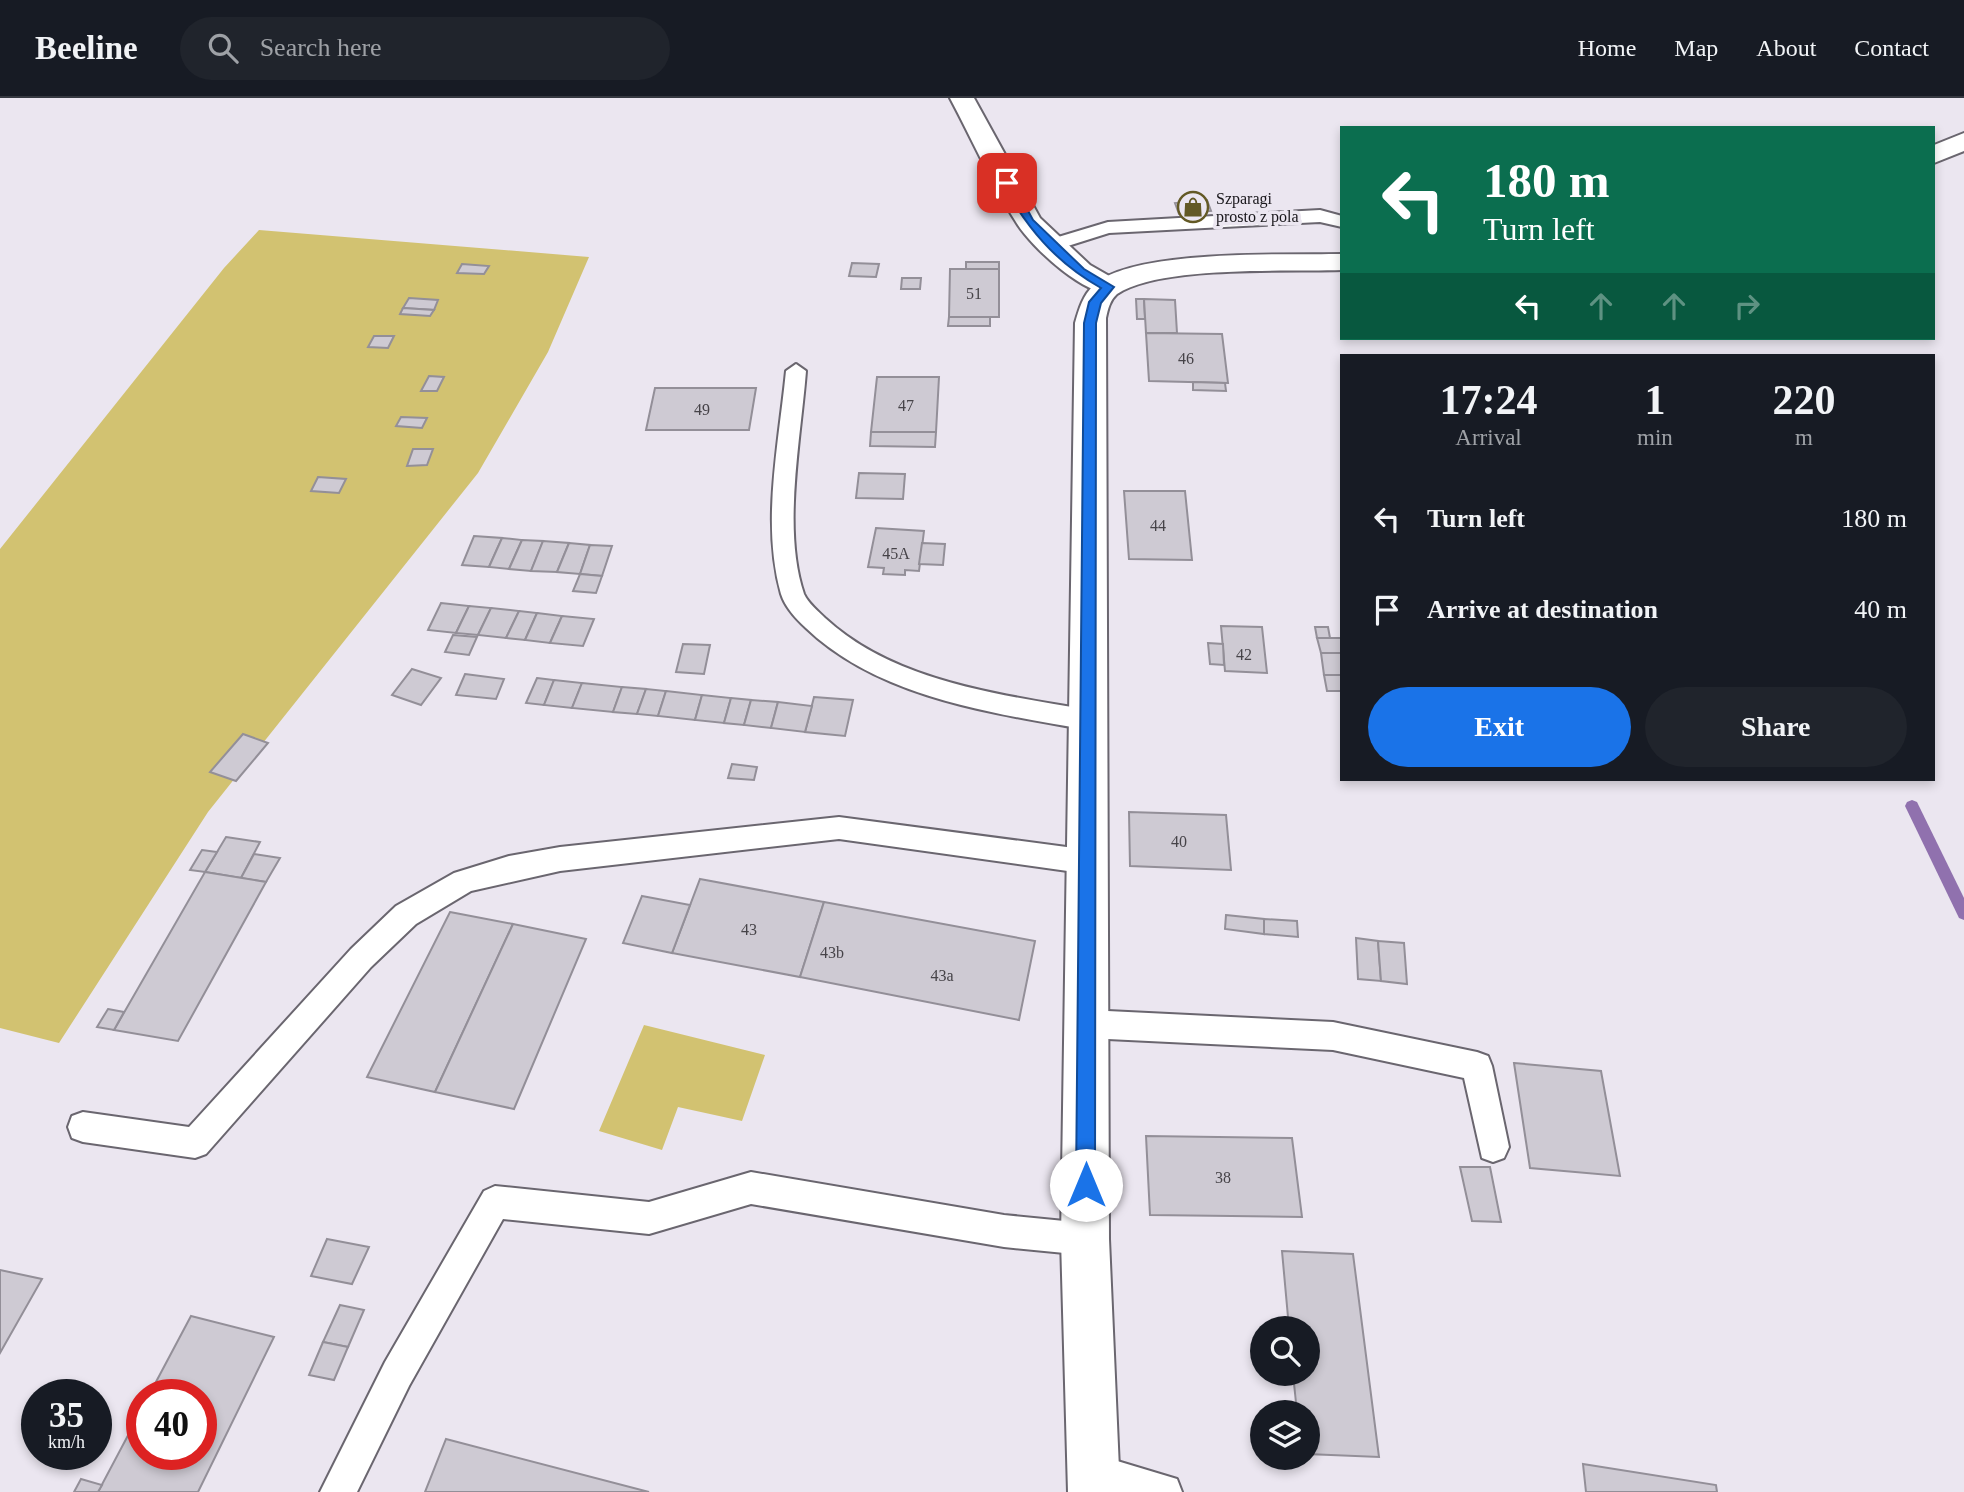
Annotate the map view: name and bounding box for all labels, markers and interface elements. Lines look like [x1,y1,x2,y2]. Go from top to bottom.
search box [180,17,670,80]
icon: search [204,29,242,67]
text: Beeline [35,30,138,66]
text: Search here [260,33,382,62]
text: Home [1578,35,1636,61]
text: Map [1674,35,1718,61]
text: About [1756,35,1816,61]
text: Contact [1854,35,1929,61]
pin [977,153,1037,213]
text: 180 m [1483,153,1610,208]
icon: left [1368,154,1459,245]
icon: arrive [988,164,1026,202]
shop icon: Szparagi prosto z pola [1176,190,1210,224]
place label: Szparagi prosto z pola [1216,190,1299,226]
text: Turn left [1483,211,1595,247]
house number: 51 [966,285,982,302]
icon: left [1509,287,1547,325]
icon: ahead [1582,287,1620,325]
icon: ahead [1655,287,1693,325]
icon: right [1728,287,1766,325]
house number: 46 [1178,350,1194,367]
text: 17:24 [1440,377,1538,423]
text: 1 [1644,377,1665,423]
text: 220 [1772,377,1835,423]
house number: 47 [898,397,914,414]
house number: 49 [694,401,710,418]
text: Arrival [1455,425,1522,450]
text: min [1637,425,1673,450]
text: m [1795,425,1813,450]
icon: left [1368,500,1406,538]
text: Turn left [1427,504,1525,533]
text: 180 m [1841,504,1907,533]
house number: 44 [1150,517,1166,534]
house number: 45A [882,545,910,562]
icon: arrive [1368,591,1406,629]
text: Arrive at destination [1427,595,1658,624]
text: 40 m [1854,595,1907,624]
house number: 42 [1236,646,1252,663]
button: Exit [1368,687,1631,767]
button: Share [1645,687,1907,767]
house number: 40 [1171,833,1187,850]
house number: 43 [741,921,757,938]
house number: 43b [820,944,844,961]
house number: 43a [930,967,954,984]
position arrow [1049,1148,1123,1222]
house number: 38 [1215,1169,1231,1186]
map controls [1250,1316,1320,1470]
button: search [1250,1316,1320,1386]
speed limit sign: 40 [126,1379,217,1470]
text: 35 [49,1396,84,1435]
button: layers [1250,1400,1320,1470]
text: km/h [48,1432,85,1452]

